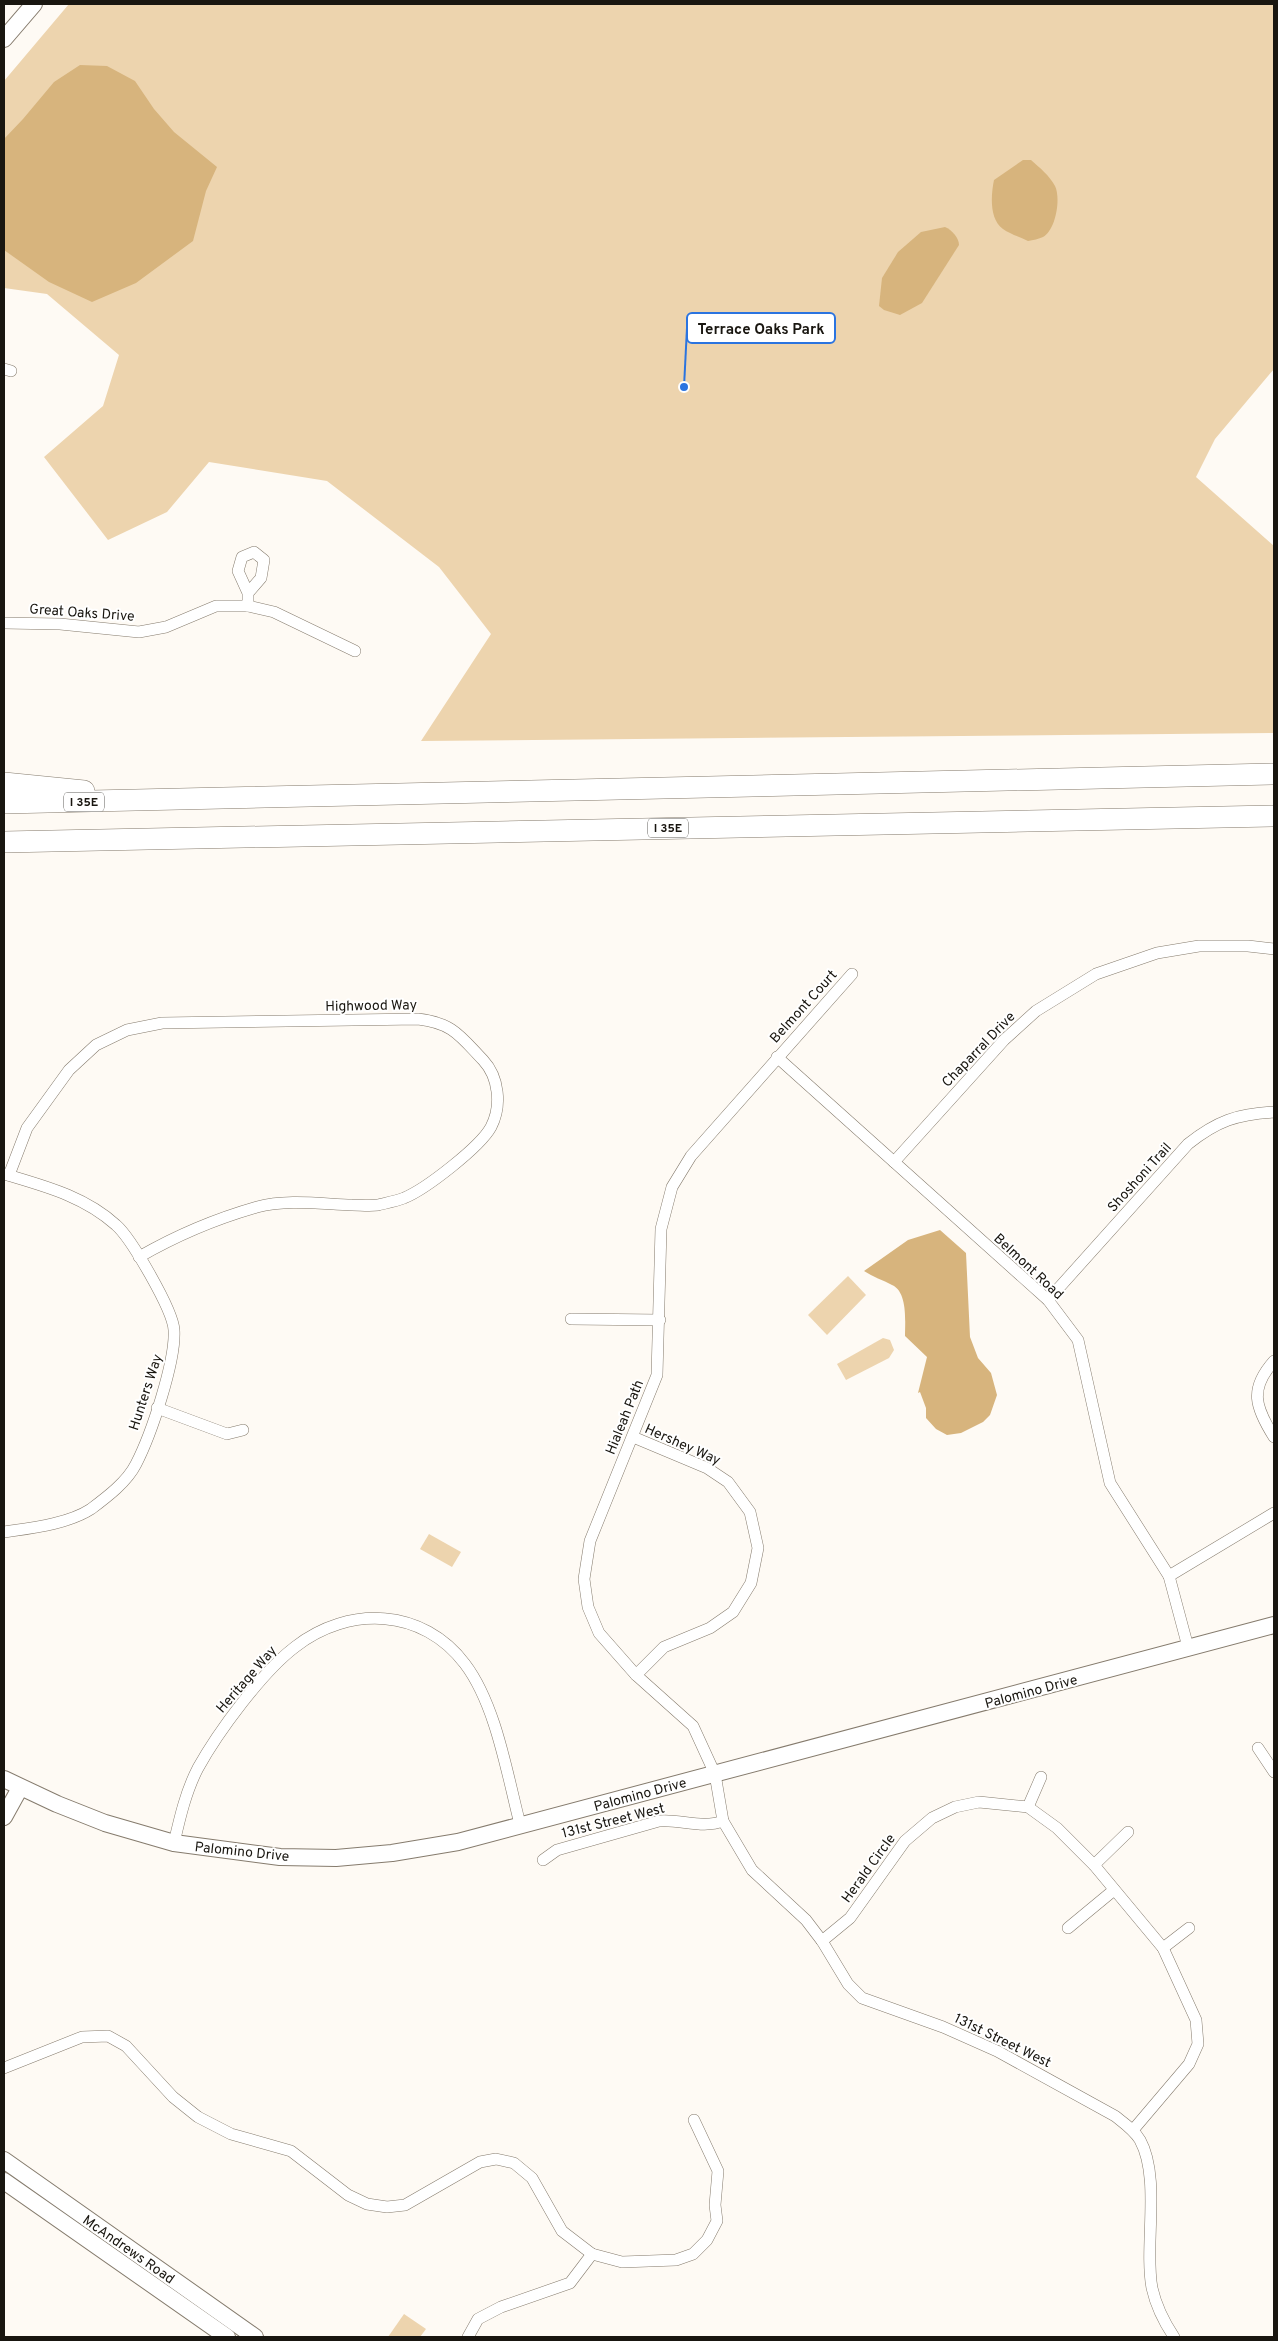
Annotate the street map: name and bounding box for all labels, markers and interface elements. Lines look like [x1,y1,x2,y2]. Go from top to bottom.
callout: Terrace Oaks Park [687,313,835,343]
text: Terrace Oaks Park [697,321,825,340]
street label: Great Oaks Drive [29,601,135,626]
road number: I 35E [64,792,104,812]
road number: I 35E [648,818,688,838]
street label: Belmont Court [767,967,841,1047]
street label: Highwood Way [325,997,417,1016]
street label: Chaparral Drive [939,1009,1019,1091]
street label: Shoshoni Trail [1105,1140,1176,1216]
street label: Belmont Road [990,1231,1066,1304]
street label: Hunters Way [126,1352,167,1433]
street label: Hialeah Path [603,1378,648,1457]
street label: Hershey Way [642,1421,723,1470]
street label: Heritage Way [213,1643,281,1717]
street label: Palomino Drive [983,1672,1080,1713]
street label: Palomino Drive [592,1775,689,1816]
street label: 131st Street West [560,1800,667,1842]
street label: Herald Circle [839,1831,900,1907]
street label: Palomino Drive [194,1839,290,1866]
street label: 131st Street West [951,2011,1054,2072]
street label: McAndrews Road [79,2212,177,2288]

